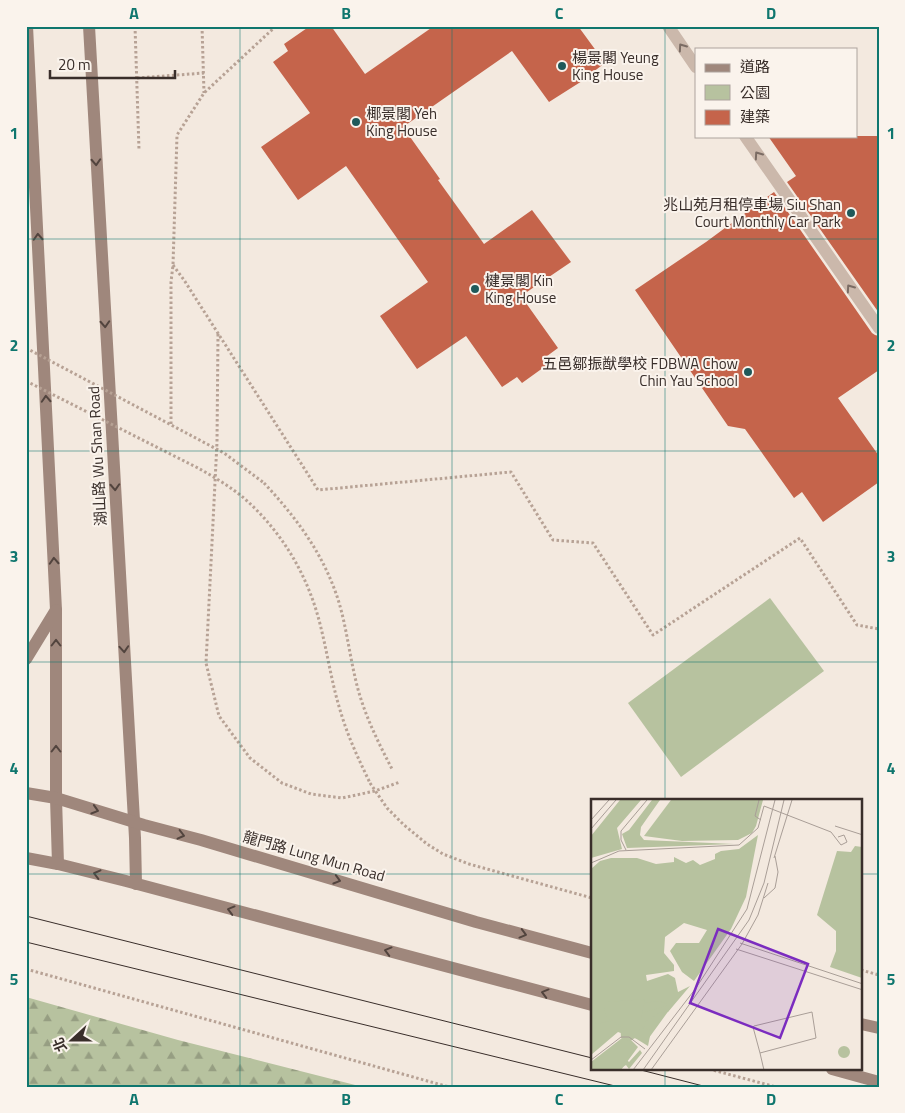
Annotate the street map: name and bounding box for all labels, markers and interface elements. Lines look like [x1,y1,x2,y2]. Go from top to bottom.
text: A [129,1,139,25]
text: B [341,1,351,25]
text: C [555,1,564,25]
text: D [766,1,776,25]
one-way arrow [679,43,688,52]
place label: 楊景閣 Yeung King House [572,46,659,86]
scale bar [50,48,175,80]
legend [695,48,858,138]
text: 20 m [58,53,91,76]
text: 道路 [740,55,770,78]
marker: 楊景閣 Yeung King House [556,60,568,72]
text: 公園 [740,81,770,104]
place label: 椰景閣 Yeh King House [366,102,437,142]
text: 建築 [740,105,770,128]
marker: 椰景閣 Yeh King House [350,116,362,128]
text: 1 [10,121,18,145]
text: 1 [887,121,895,145]
one-way arrow [755,151,764,161]
one-way arrow [91,158,102,166]
place label: 兆山苑月租停車場 Siu Shan Court Monthly Car Park [663,193,841,233]
marker: 兆山苑月租停車場 Siu Shan Court Monthly Car Park [845,207,857,219]
one-way arrow [32,232,43,240]
place label: 楗景閣 Kin King House [485,269,556,309]
marker: 楗景閣 Kin King House [469,283,481,295]
one-way arrow [847,284,856,294]
one-way arrow [100,321,111,329]
text: 2 [10,333,18,357]
text: 2 [887,333,895,357]
place label: 五邑鄒振猷學校 FDBWA Chow Chin Yau School [542,352,738,392]
marker: 五邑鄒振猷學校 FDBWA Chow Chin Yau School [742,366,754,378]
street label: 湖山路 Wu Shan Road [82,385,112,527]
one-way arrow [40,395,51,403]
one-way arrow [109,483,120,491]
text: 3 [10,544,18,568]
text: 3 [887,544,895,568]
one-way arrow [48,557,59,565]
one-way arrow [51,639,61,647]
one-way arrow [119,645,130,653]
one-way arrow [51,745,61,752]
text: 4 [10,756,19,780]
text: 4 [887,756,896,780]
inset map [591,799,862,1070]
one-way arrow [90,805,99,815]
street label: 龍門路 Lung Mun Road [240,825,388,887]
one-way arrow [177,829,185,839]
one-way arrow [93,869,101,880]
one-way arrow [333,874,341,884]
one-way arrow [228,905,236,915]
one-way arrow [519,929,527,939]
one-way arrow [384,946,393,957]
text: 5 [10,967,19,991]
text: 5 [887,967,896,991]
one-way arrow [542,988,550,998]
north arrow [48,1016,98,1066]
text: 北 [47,1035,72,1055]
text: A [129,1087,139,1111]
text: B [341,1087,351,1111]
text: C [555,1087,564,1111]
text: D [766,1087,776,1111]

